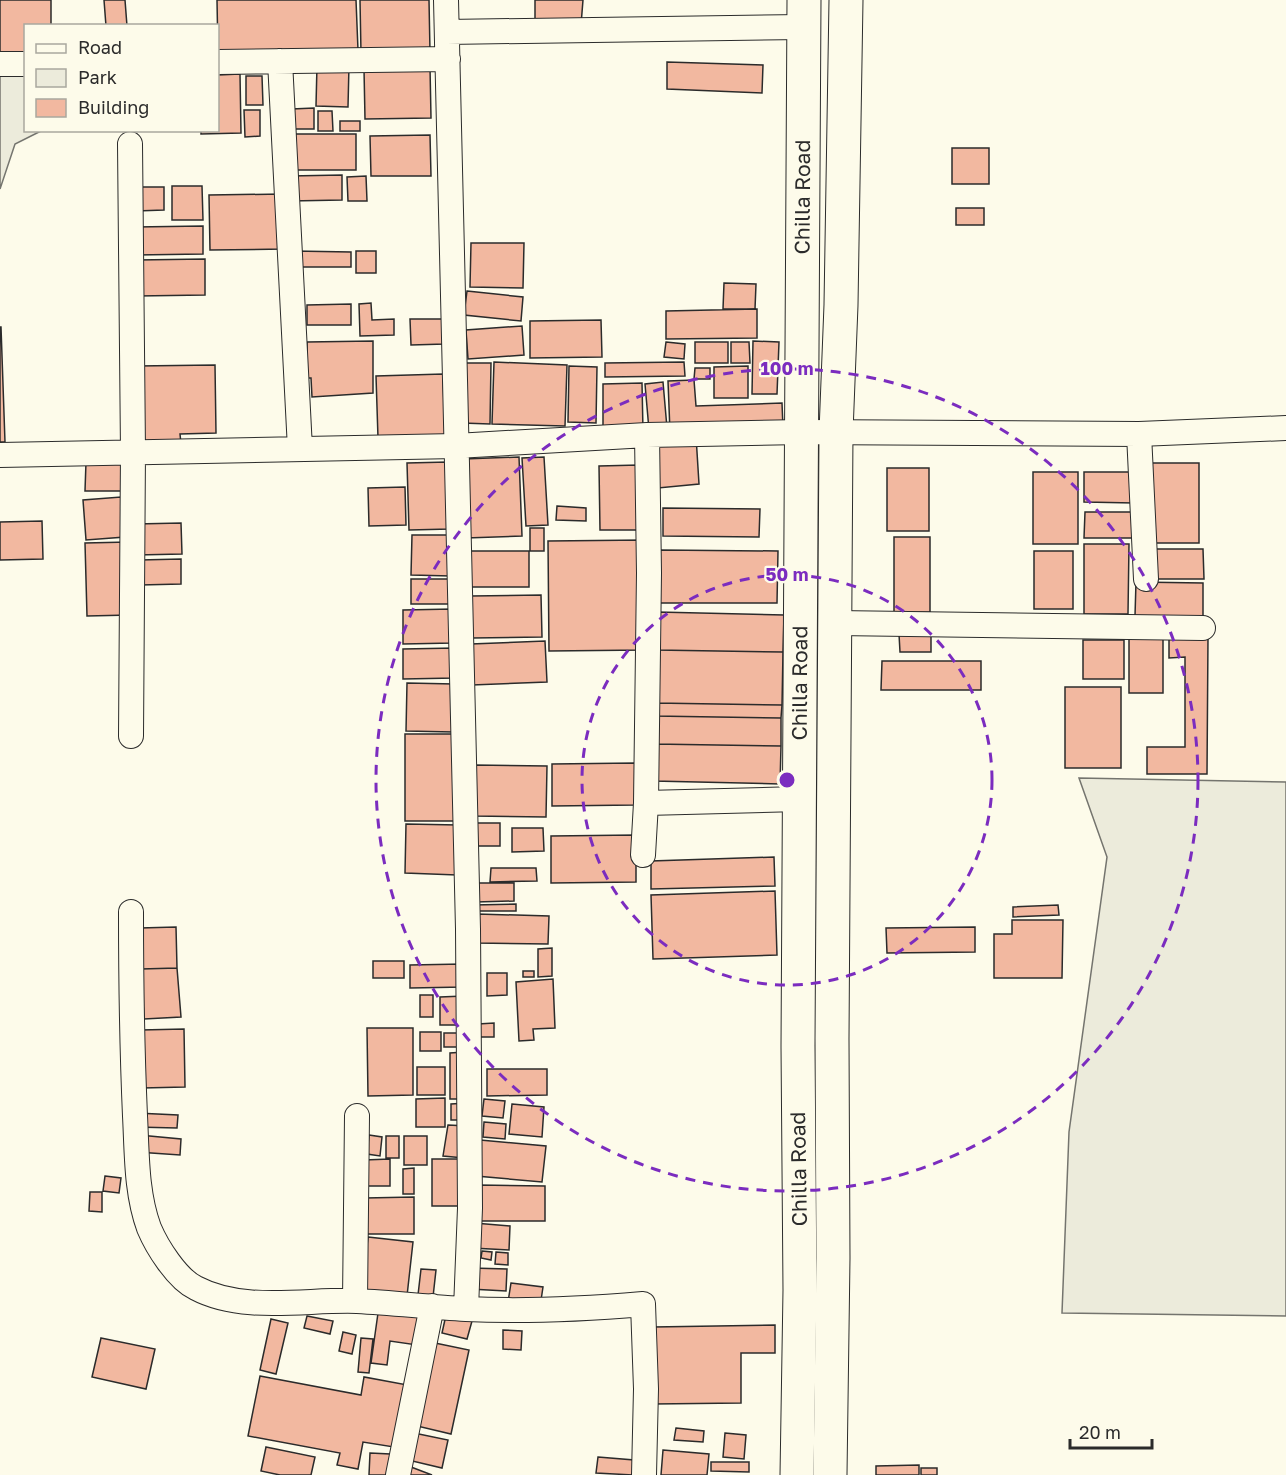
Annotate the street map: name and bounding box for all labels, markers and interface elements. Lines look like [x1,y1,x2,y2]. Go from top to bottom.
legend [24,24,219,132]
text: Road [78,36,122,58]
text: Park [78,66,117,88]
text: Building [78,96,149,118]
street label: Chilla Road [789,140,815,255]
text: 100 m [761,357,813,379]
text: 50 m [766,563,808,585]
street label: Chilla Road [786,625,812,741]
centre of rings [777,770,797,790]
street label: Chilla Road [784,1111,812,1227]
scale bar [1070,1412,1152,1450]
text: 20 m [1079,1421,1121,1443]

